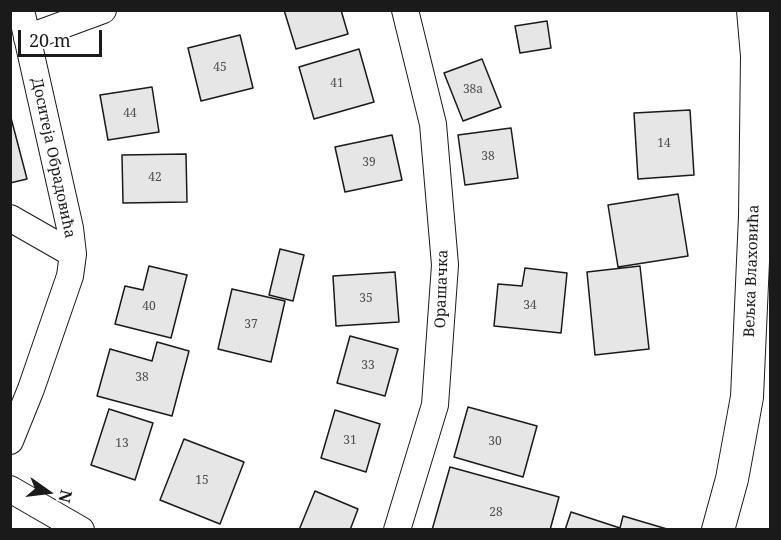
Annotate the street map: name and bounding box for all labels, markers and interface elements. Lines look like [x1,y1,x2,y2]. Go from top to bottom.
scale bar [21,18,105,56]
text: 20 m [29,28,71,52]
house number: 45 [213,61,227,75]
street label: Доситеја Обрадовића [27,76,79,240]
house number: 41 [330,77,344,91]
house number: 38a [463,83,483,97]
house number: 44 [123,107,137,121]
house number: 14 [657,137,671,151]
house number: 38 [481,150,495,164]
house number: 39 [362,156,376,170]
house number: 42 [148,171,162,185]
street label: Вељка Влаховића [741,204,763,338]
street label: Орашачка [432,249,452,329]
house number: 35 [359,292,373,306]
house number: 34 [523,299,537,313]
house number: 40 [142,300,156,314]
house number: 37 [244,318,258,332]
house number: 33 [361,359,375,373]
house number: 38 [135,371,149,385]
house number: 31 [343,434,357,448]
house number: 30 [488,435,502,449]
house number: 13 [115,437,129,451]
north arrow [18,462,78,522]
house number: 15 [195,474,209,488]
text: N [53,488,78,505]
house number: 28 [489,506,503,520]

